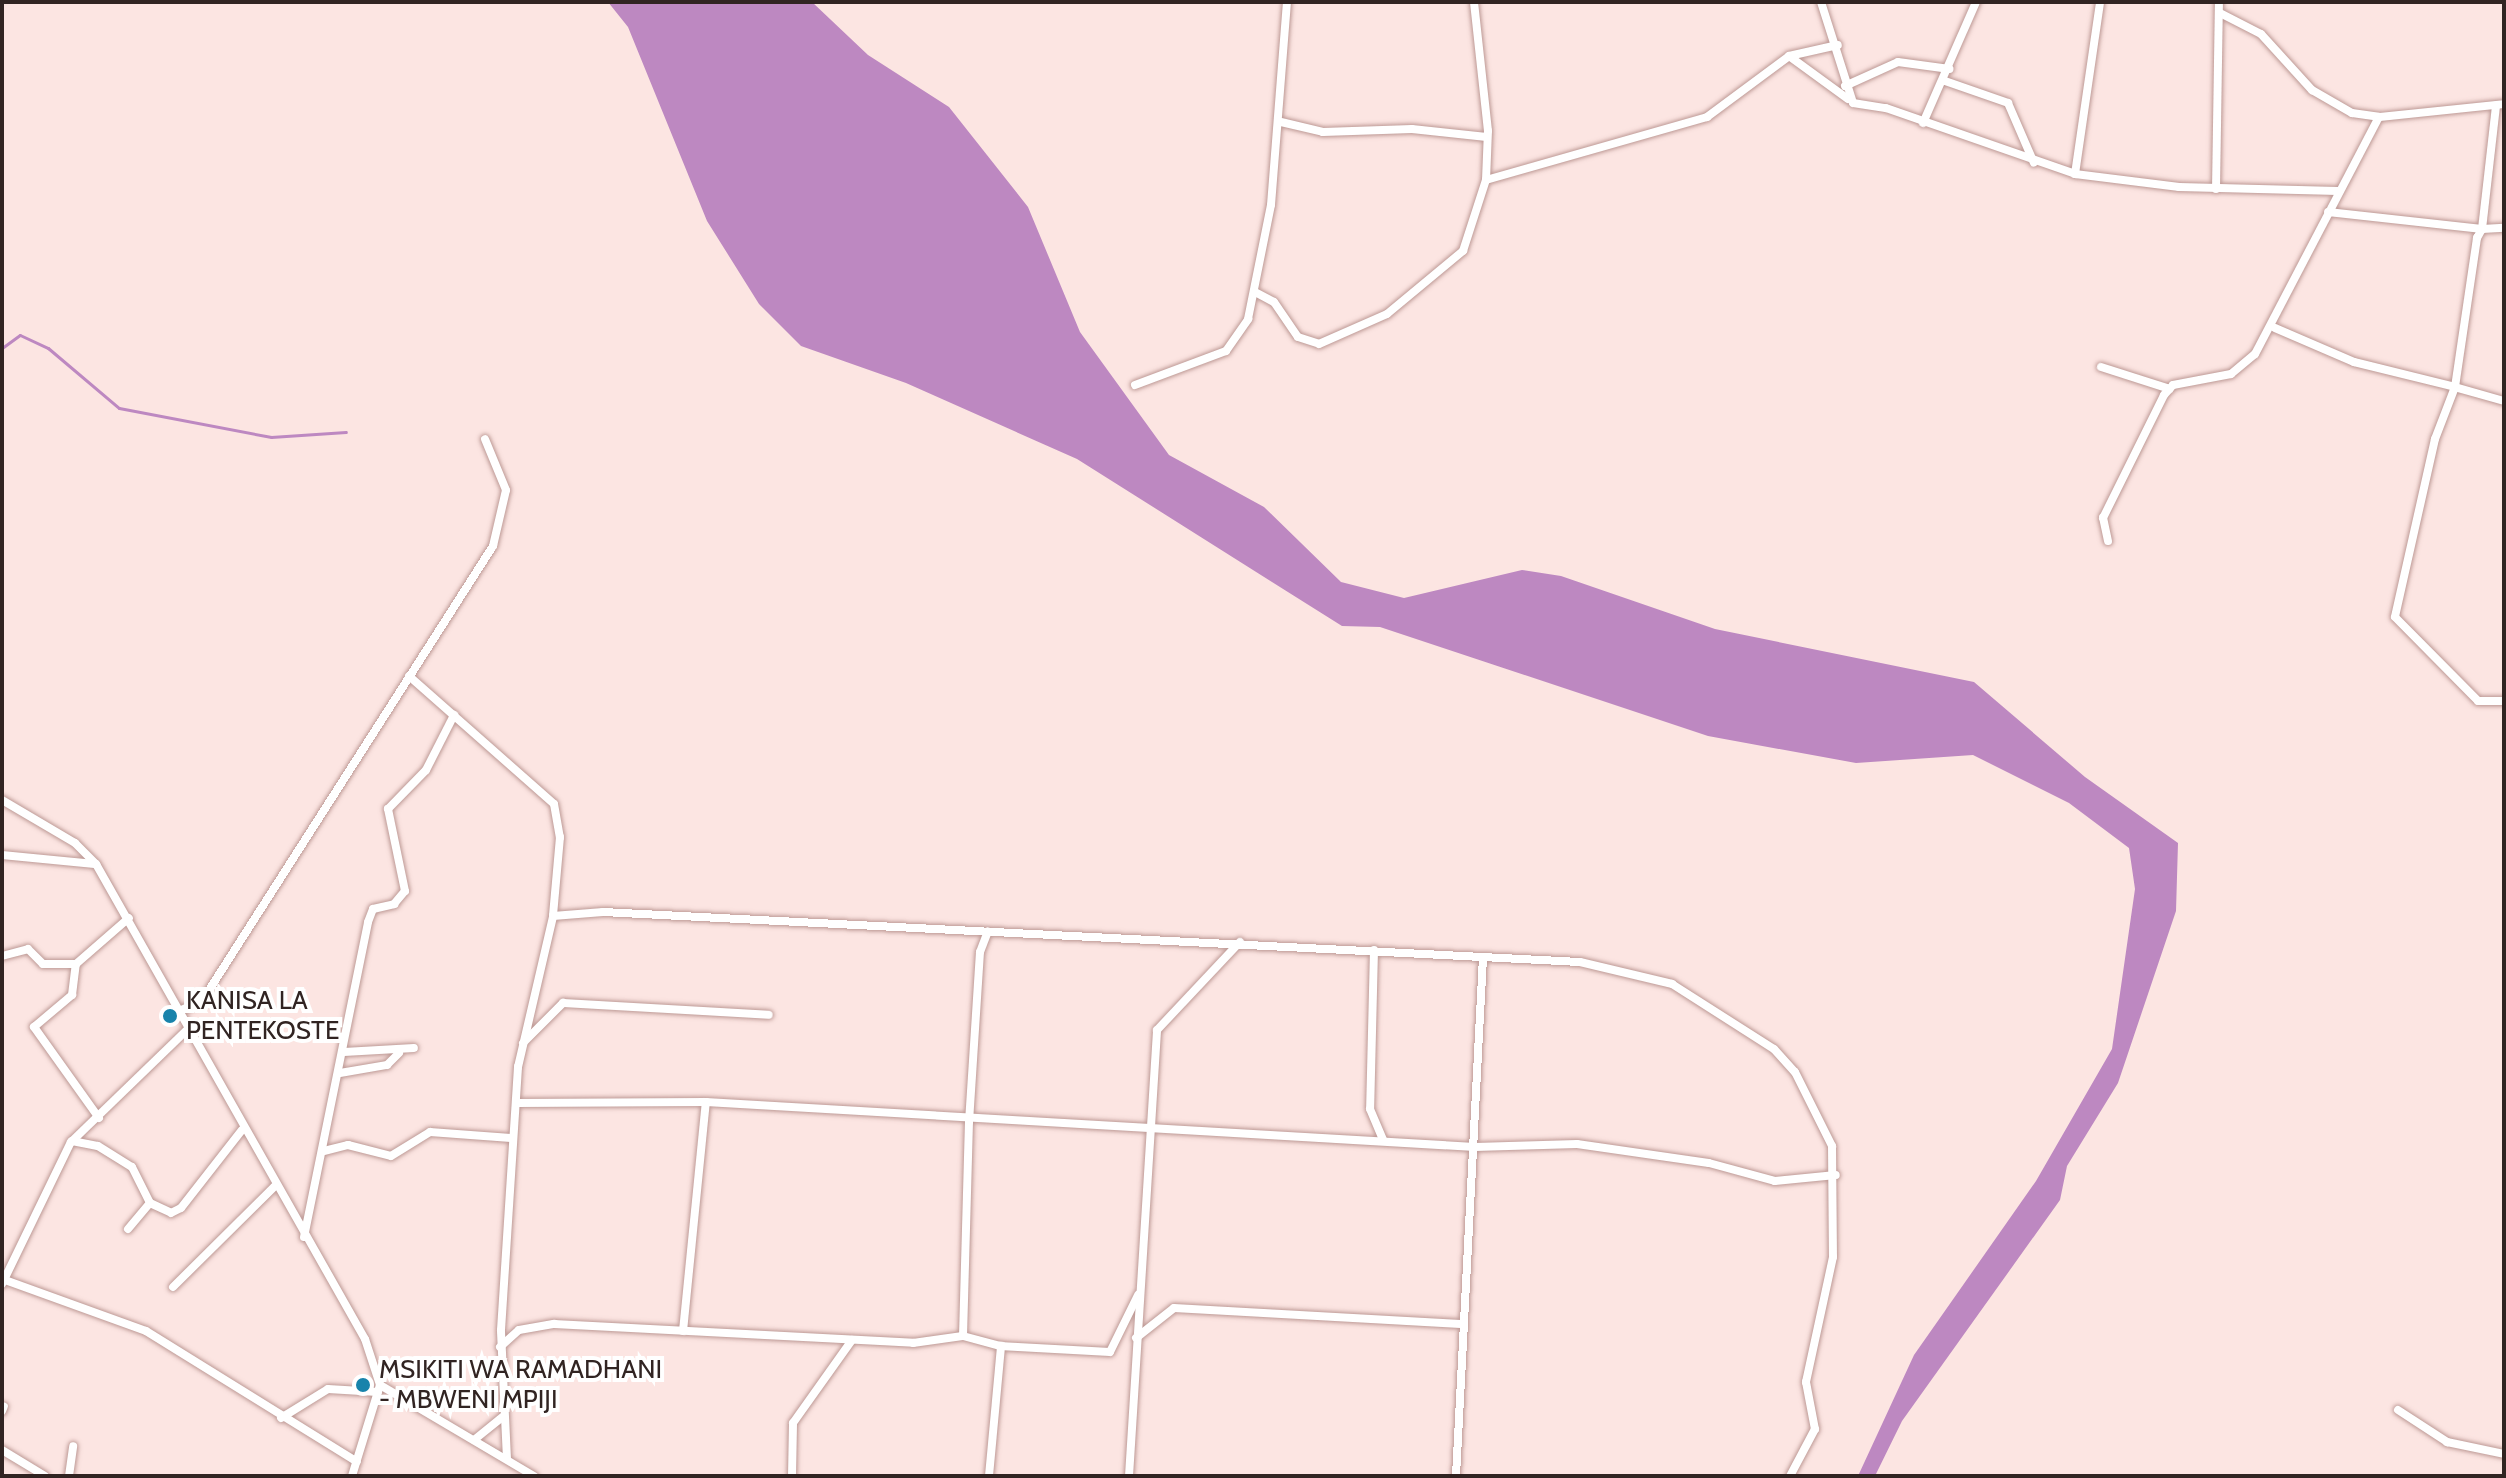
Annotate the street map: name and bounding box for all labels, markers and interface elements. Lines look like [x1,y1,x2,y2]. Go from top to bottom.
place label: KANISA LA PENTEKOSTE [186,985,339,1046]
marker: KANISA LA PENTEKOSTE [161,1007,179,1025]
place label: MSIKITI WA RAMADHANI - MBWENI MPIJI [379,1354,662,1416]
marker: MSIKITI WA RAMADHANI - MBWENI MPIJI [354,1376,372,1394]

